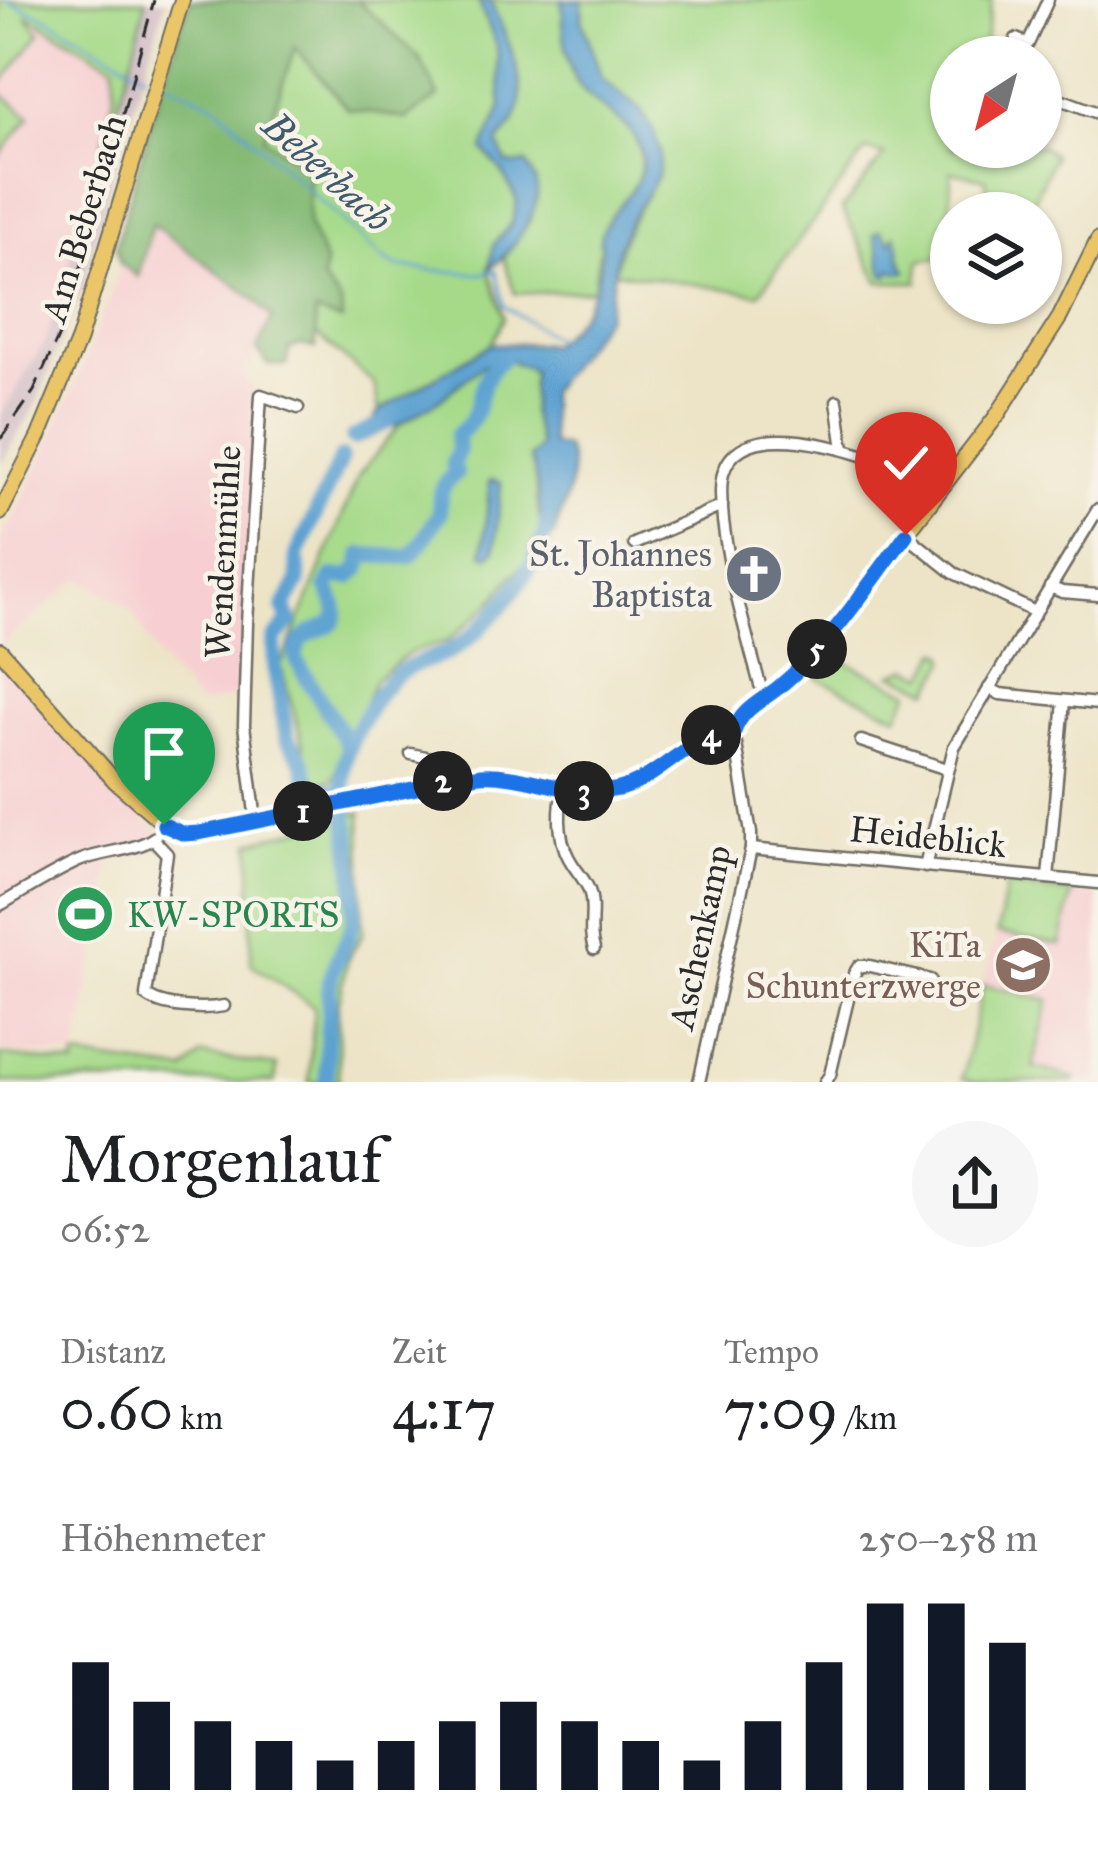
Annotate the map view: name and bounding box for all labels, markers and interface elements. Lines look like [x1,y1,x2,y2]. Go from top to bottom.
north arrow [930,36,1062,168]
map controls [930,36,1062,324]
water label: Beberbach [251,100,402,242]
street label: Am Beberbach [31,109,136,329]
button: layers [930,192,1062,324]
pin [855,412,957,535]
icon: check [873,430,939,496]
street label: Wendenmühle [195,444,251,660]
place label: St. Johannes Baptista [529,532,713,617]
church icon: St. Johannes Baptista [723,543,785,605]
pin: 5 [787,619,847,679]
text: 5 [809,629,825,669]
pin [113,702,215,825]
pin: 4 [681,705,741,765]
text: 4 [702,715,720,755]
icon: arrive [131,720,197,786]
pin: 2 [413,751,473,811]
text: 2 [435,761,451,801]
pin: 3 [554,761,614,821]
text: 3 [577,771,591,811]
pin: 1 [273,781,333,841]
text: 1 [296,791,310,831]
street label: Heideblick [847,807,1009,867]
street label: Aschenkamp [659,841,741,1035]
sports icon: KW-SPORTS [54,883,116,945]
place label: KW-SPORTS [127,893,339,937]
place label: KiTa Schunterzwerge [745,923,982,1008]
school or university icon: KiTa Schunterzwerge [992,934,1054,996]
text: Morgenlauf [60,1119,383,1200]
button: share [912,1121,1038,1247]
text: 06:52 [60,1205,150,1253]
text: Distanz [60,1332,166,1372]
text: Zeit [392,1332,447,1372]
text: Tempo [724,1332,819,1372]
text: 0.60 [60,1372,173,1445]
text: 4:17 [392,1372,496,1445]
text: 7:09 [724,1372,838,1445]
text: km [173,1398,223,1438]
text: /km [838,1398,897,1438]
text: Höhenmeter [60,1514,265,1562]
text: 250–258 m [859,1514,1038,1562]

